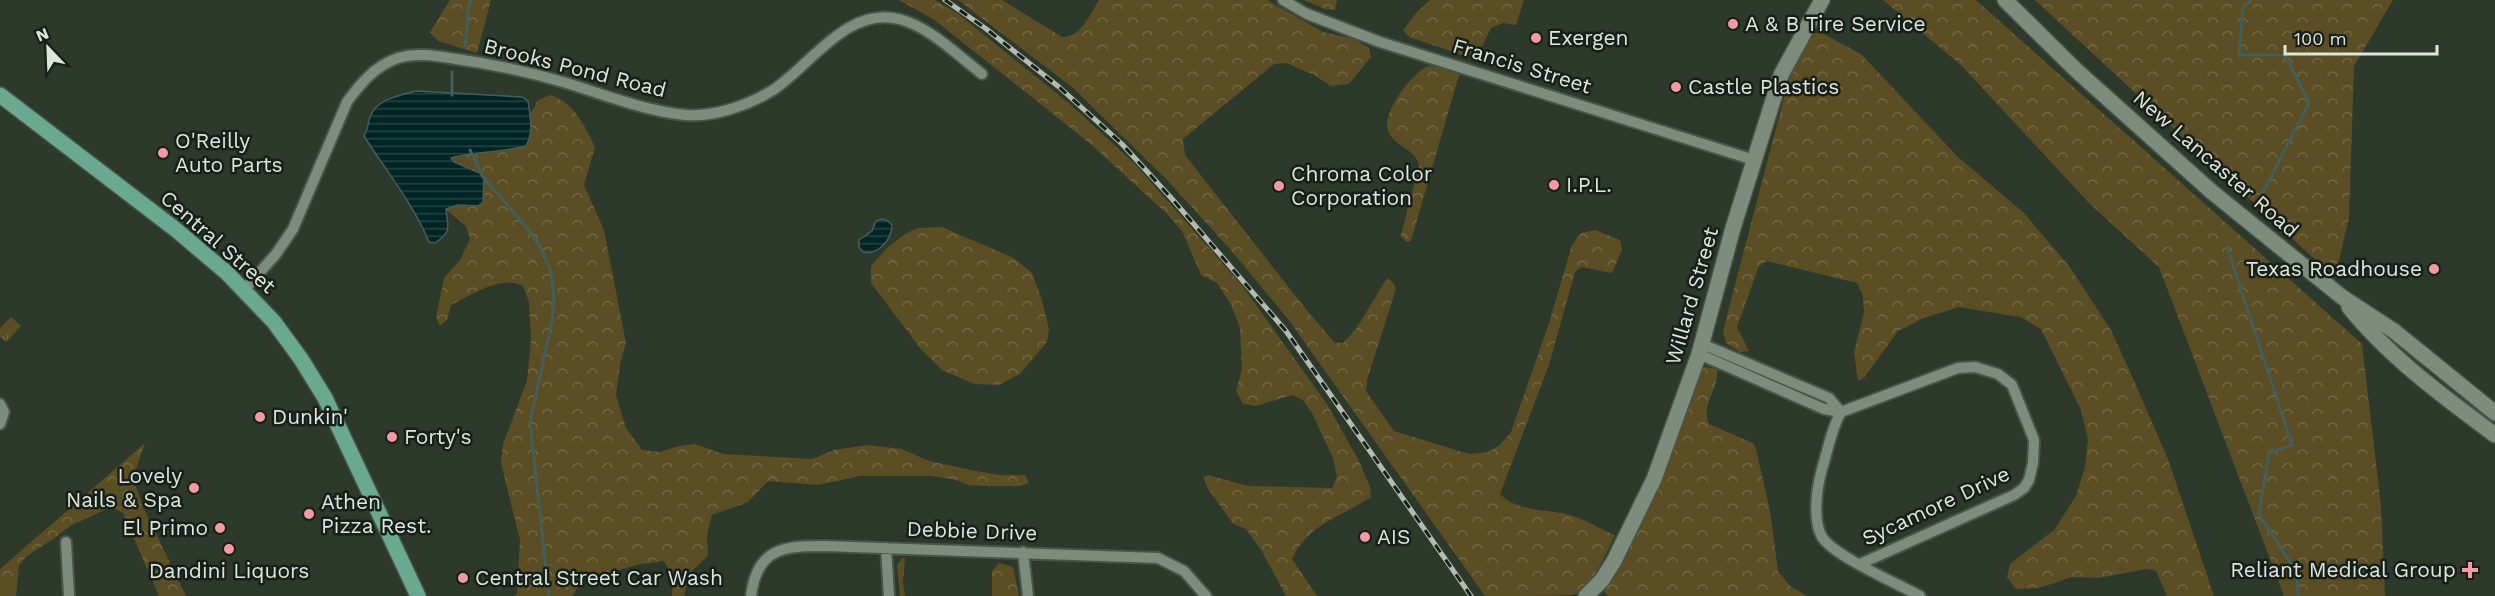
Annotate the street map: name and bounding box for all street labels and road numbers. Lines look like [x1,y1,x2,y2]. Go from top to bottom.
street label: Brooks Pond Road [481,33,669,102]
street label: Francis Street [1450,33,1595,99]
street label: New Lancaster Road [2129,85,2304,242]
street label: Central Street [156,185,281,299]
street label: Willard Street [1660,224,1723,368]
street label: Sycamore Drive [1858,460,2013,551]
street label: Debbie Drive [906,516,1038,545]

